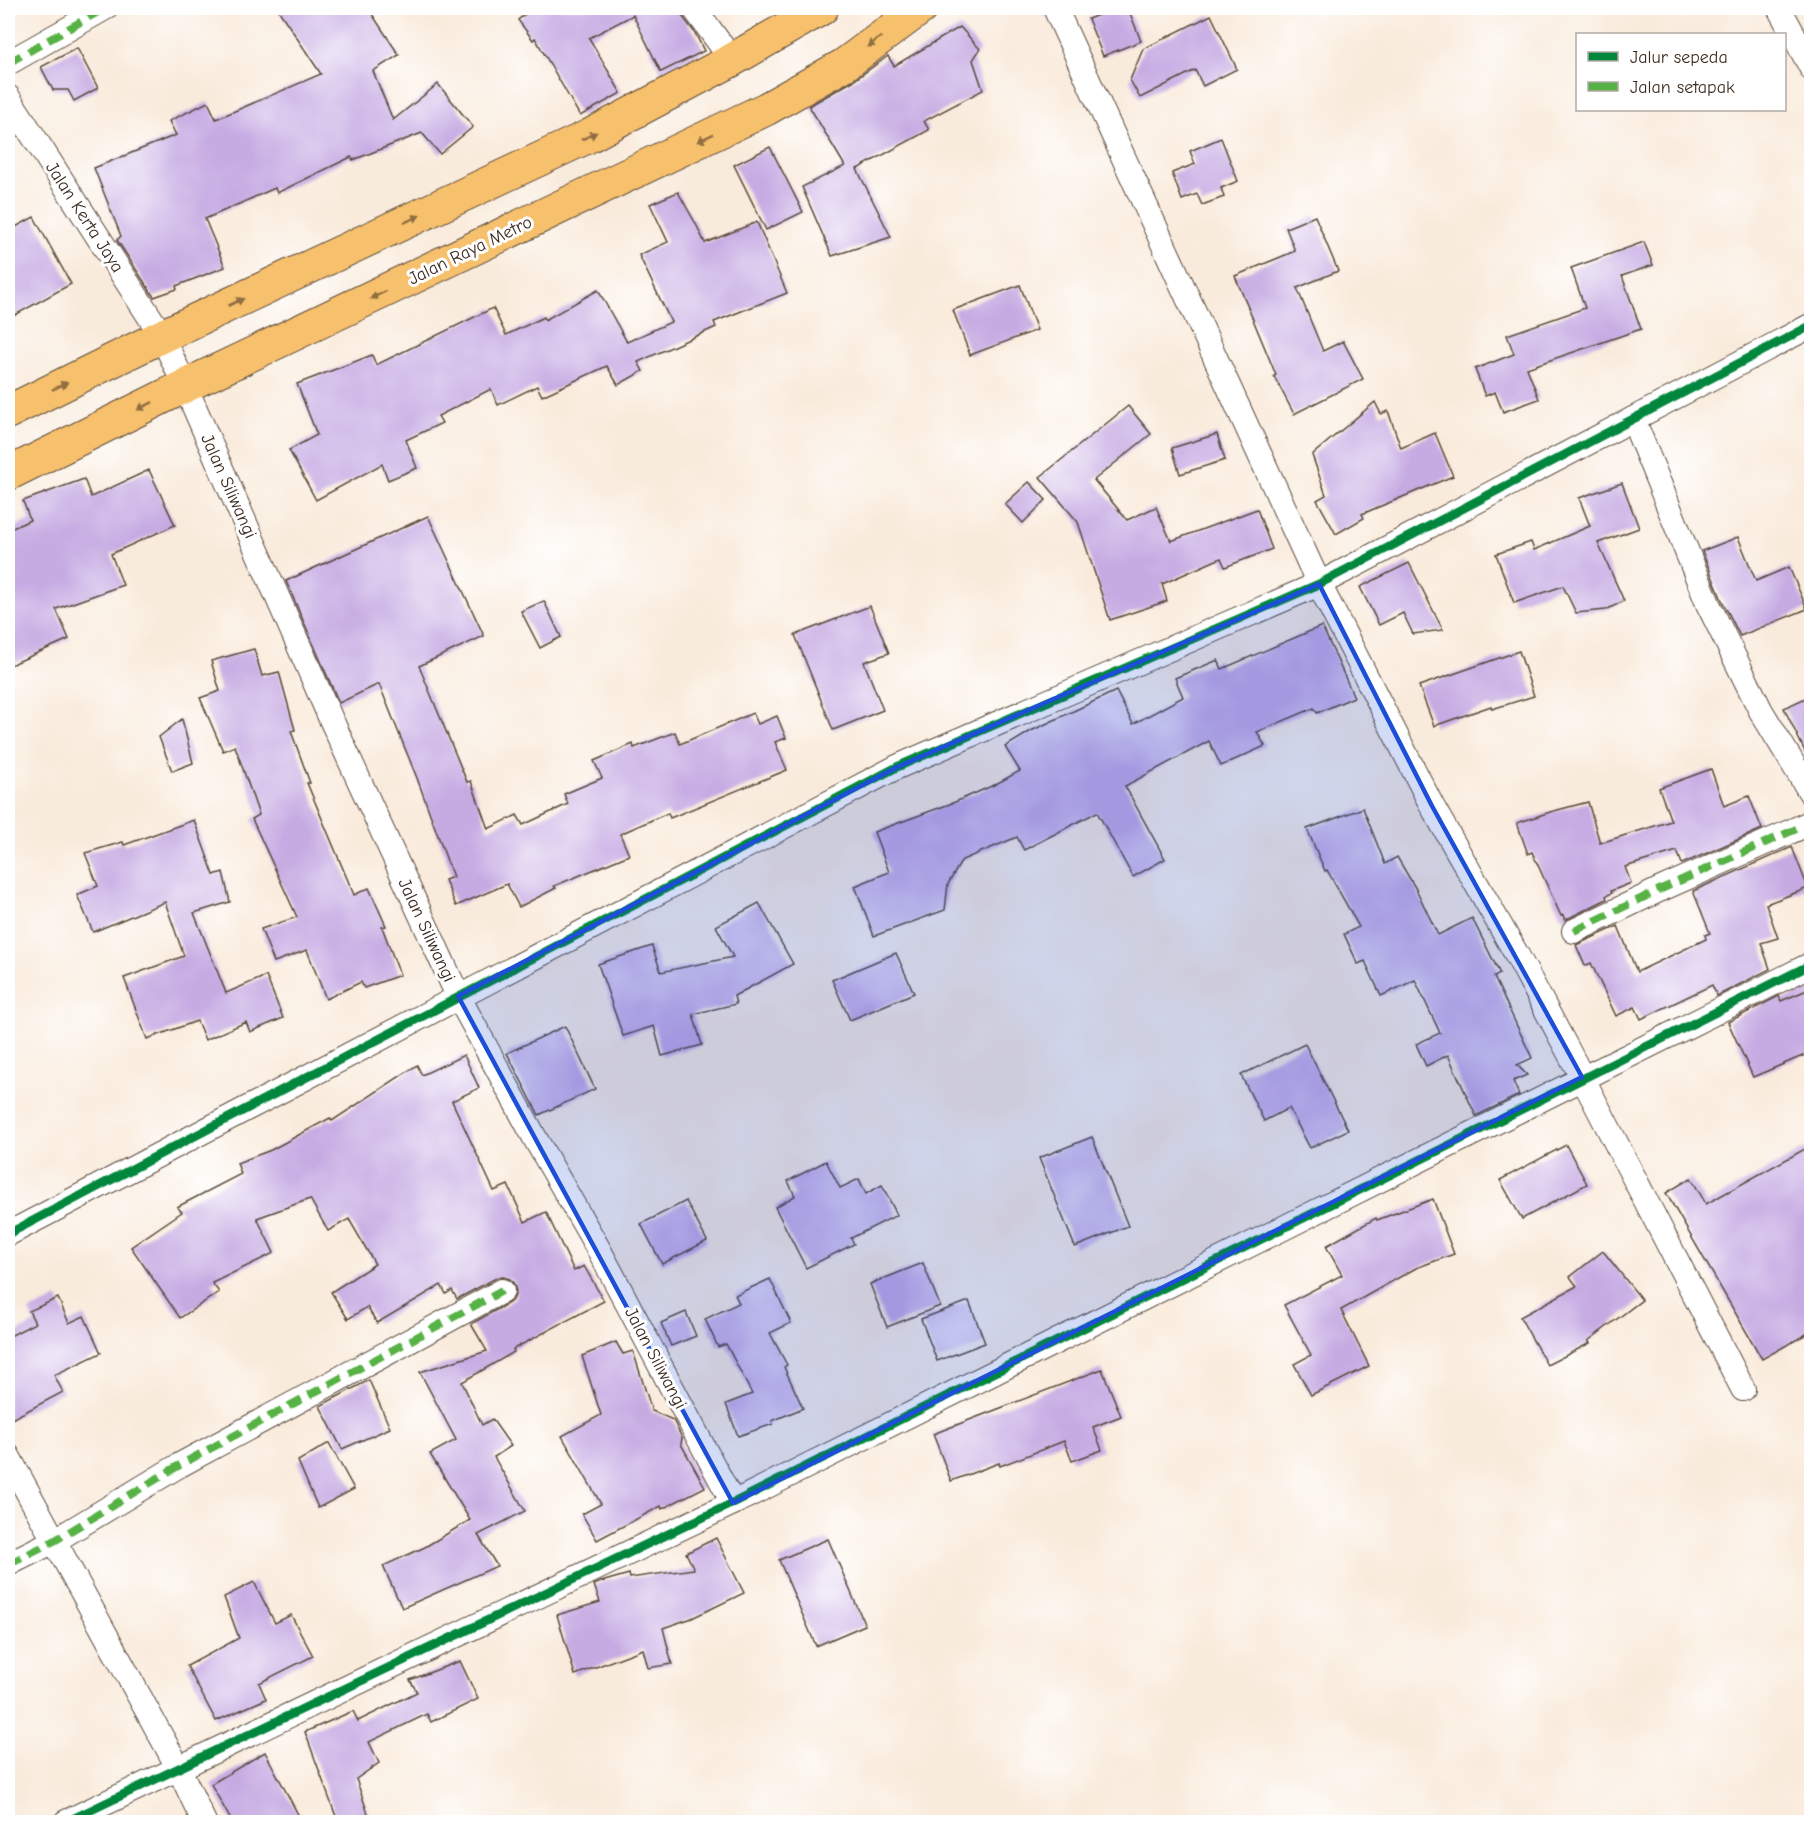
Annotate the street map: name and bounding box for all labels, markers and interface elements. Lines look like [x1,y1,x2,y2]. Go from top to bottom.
legend [1576,33,1786,111]
one-way arrow [867,36,882,48]
text: Jalur sepeda [1630,47,1728,68]
text: Jalan setapak [1630,77,1735,98]
one-way arrow [580,131,597,141]
one-way arrow [697,134,714,143]
street label: Jalan Kerta Jaya [41,158,128,276]
street label: Jalan Raya Metro [405,211,536,290]
one-way arrow [404,214,421,223]
one-way arrow [369,290,386,299]
one-way arrow [227,297,244,306]
one-way arrow [51,382,69,392]
one-way arrow [136,402,153,411]
street label: Jalan Siliwangi [196,431,261,542]
street label: Jalan Siliwangi [393,875,460,985]
street label: Jalan Siliwangi [620,1304,691,1413]

